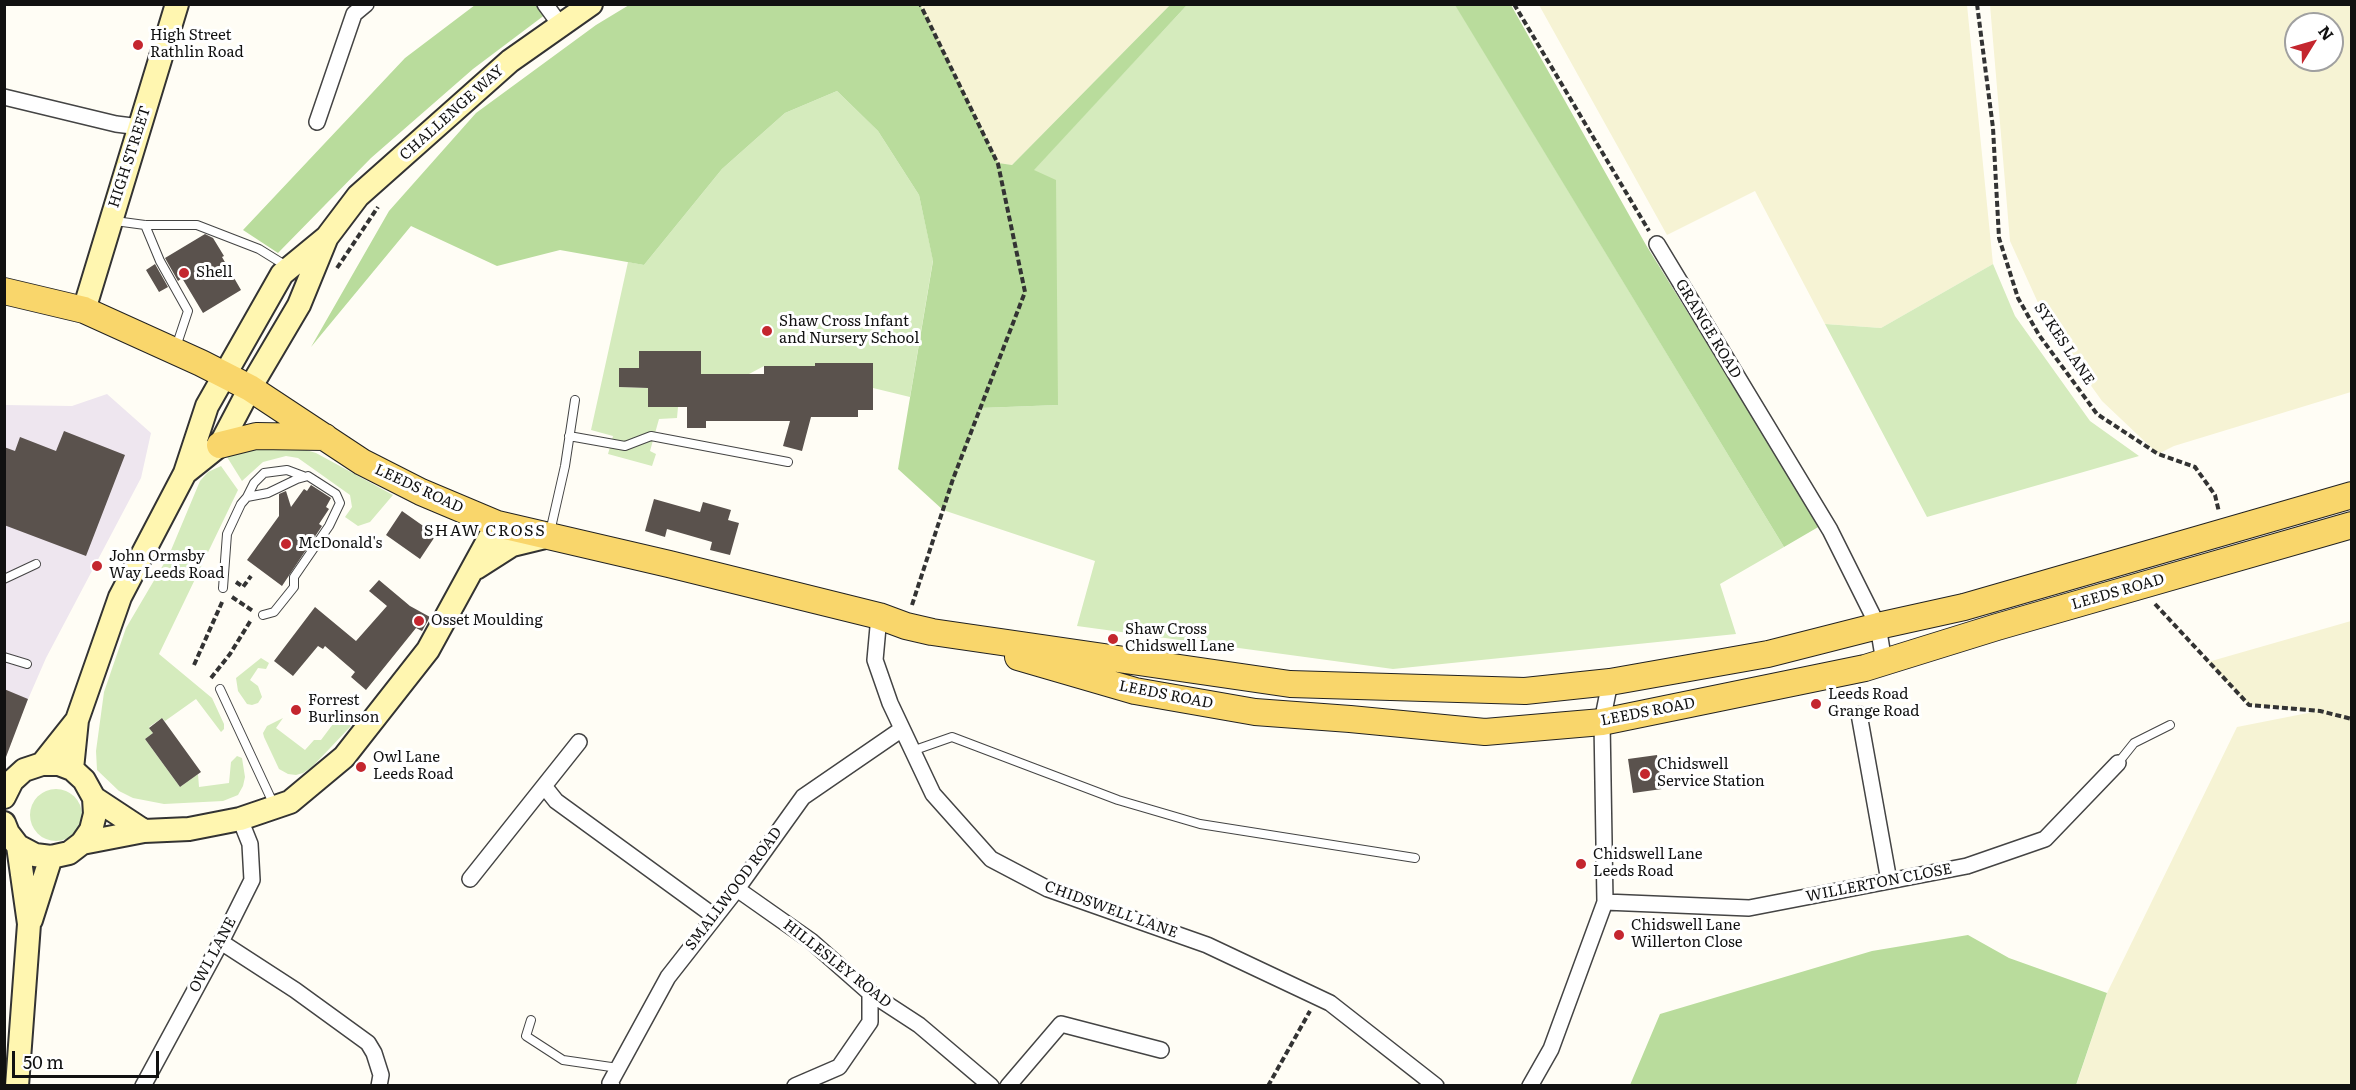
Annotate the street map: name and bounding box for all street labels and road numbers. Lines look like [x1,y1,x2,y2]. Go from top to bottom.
street label: CHALLENGE WAY [396,62,508,164]
street label: HIGH STREET [105,104,155,210]
street label: GRANGE ROAD [1671,276,1745,382]
street label: SYKES LANE [2030,300,2098,388]
street label: LEEDS ROAD [372,461,466,517]
street label: LEEDS ROAD [2070,570,2166,614]
street label: LEEDS ROAD [1117,677,1215,713]
street label: LEEDS ROAD [1599,694,1697,730]
street label: SMALLWOOD ROAD [682,824,786,954]
street label: WILLERTON CLOSE [1804,860,1954,906]
street label: CHIDSWELL LANE [1042,878,1180,942]
street label: OWL LANE [186,914,240,996]
street label: HILLESLEY ROAD [779,916,895,1012]

